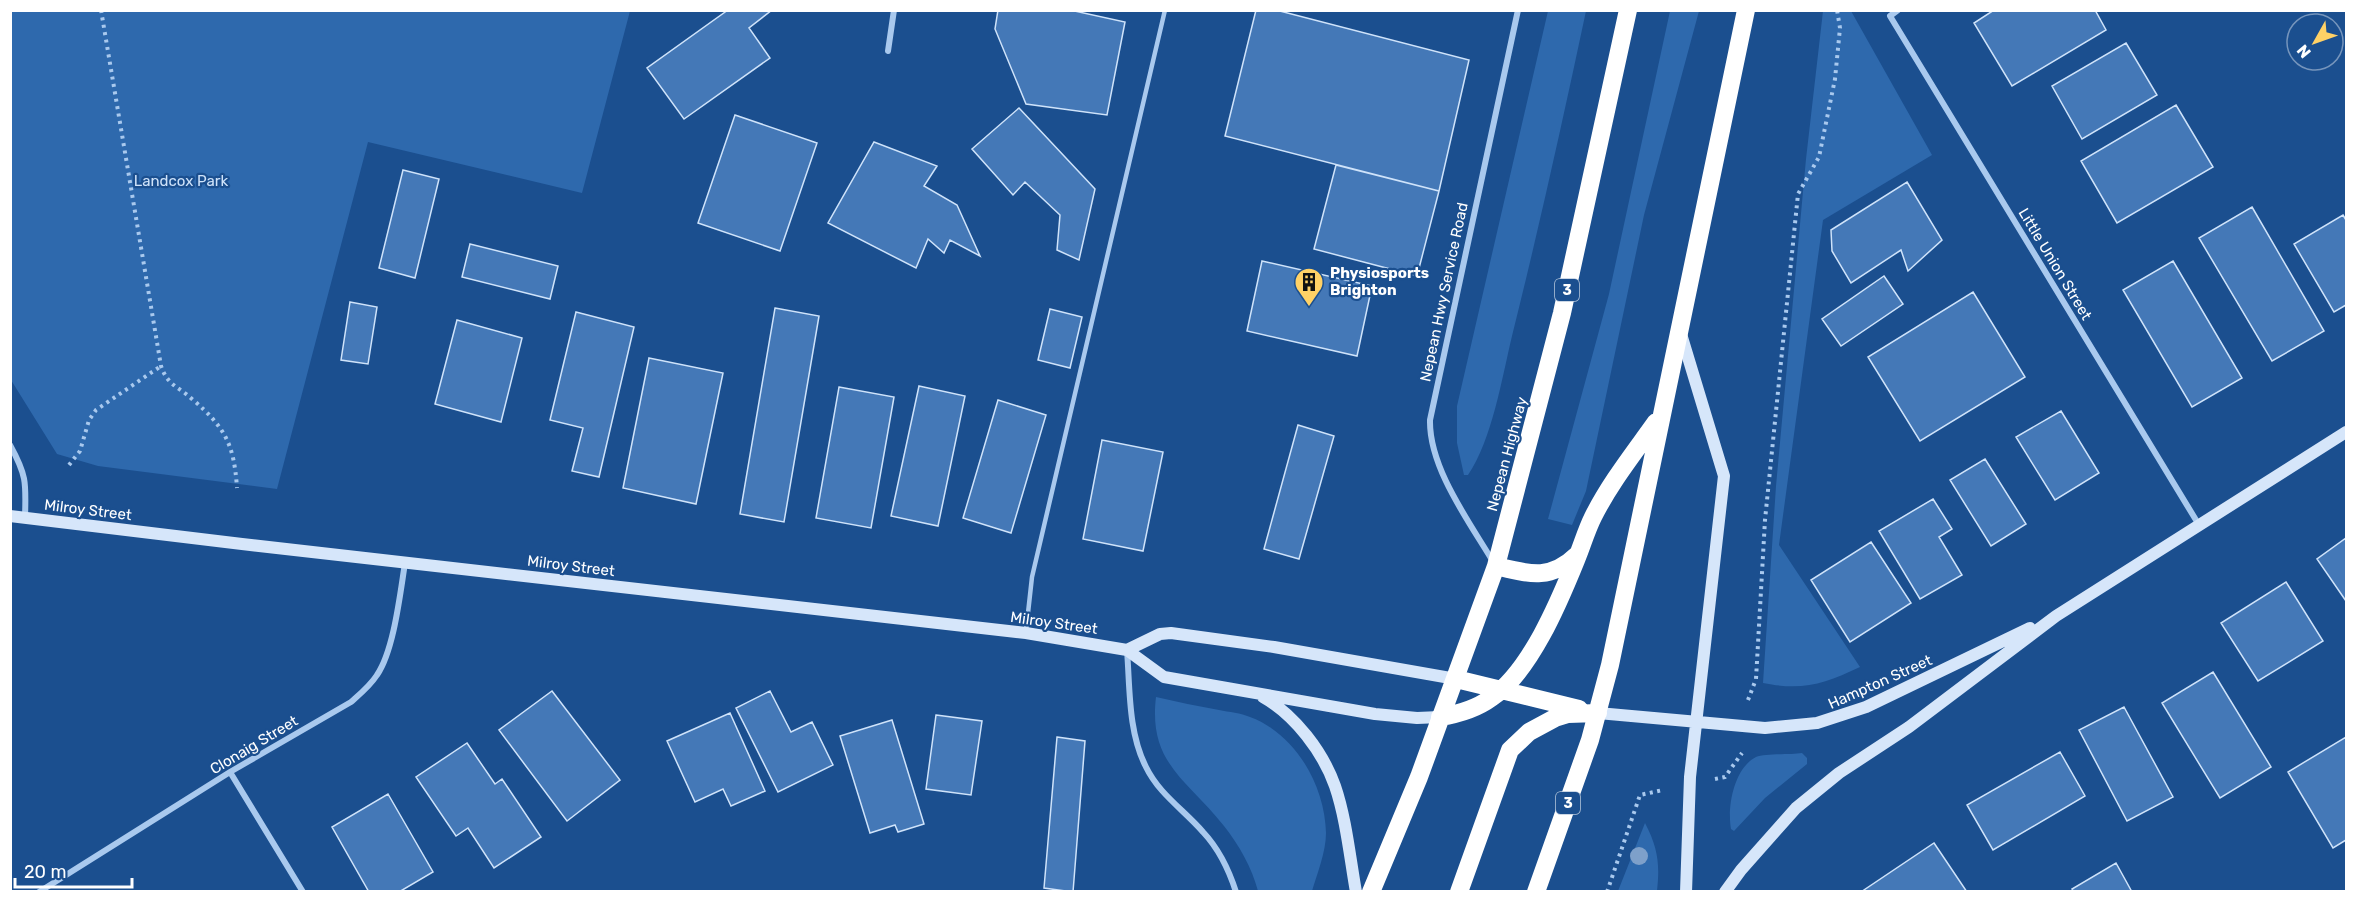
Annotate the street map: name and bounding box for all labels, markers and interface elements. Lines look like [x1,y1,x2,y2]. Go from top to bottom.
north arrow [2285,12,2345,72]
text: N [2293,41,2315,62]
park label: Landcox Park [134,172,228,190]
street label: Nepean Hwy Service Road [1416,201,1472,383]
street label: Little Union Street [2014,205,2096,323]
place label: Physiosports Brighton [1330,264,1429,299]
building icon: Physiosports Brighton [1293,266,1325,308]
road number: 3 [1555,279,1579,301]
street label: Nepean Highway [1483,395,1531,513]
street label: Milroy Street [43,496,133,524]
street label: Milroy Street [526,552,616,580]
street label: Milroy Street [1009,608,1099,638]
street label: Hampton Street [1825,651,1935,713]
street label: Clonaig Street [207,712,301,778]
road number: 3 [1556,792,1580,814]
scale bar [15,851,132,889]
text: 20 m [24,861,66,883]

